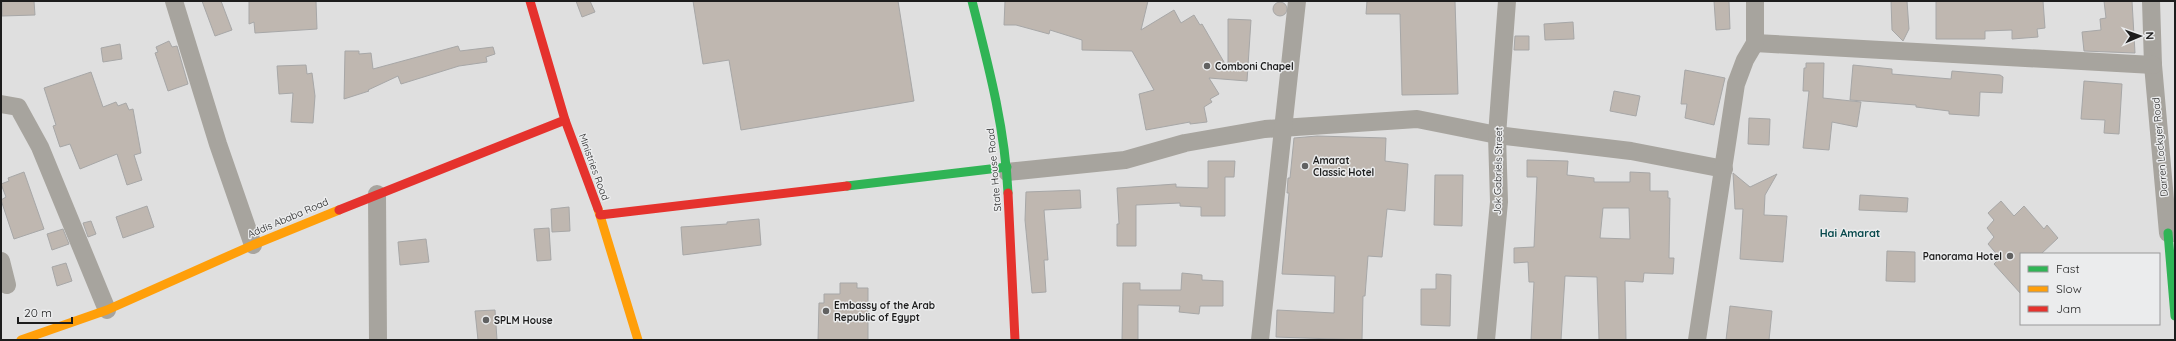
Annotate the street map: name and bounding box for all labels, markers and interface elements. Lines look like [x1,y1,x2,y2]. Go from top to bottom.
north arrow [2120,16,2160,56]
text: N [2143,31,2157,40]
place label: Comboni Chapel [1215,60,1294,73]
marker: Comboni Chapel [1202,61,1212,71]
street label: Darren Lockyer Road [2149,97,2171,197]
street label: Jok Gabriels Street [1491,126,1505,215]
street label: State House Road [984,128,1004,212]
street label: Ministries Road [576,132,612,202]
place label: Amarat Classic Hotel [1313,154,1374,179]
marker: Amarat Classic Hotel [1300,161,1310,171]
street label: Addis Ababa Road [246,195,330,241]
district label: Hai Amarat [1820,226,1880,240]
place label: Panorama Hotel [1923,250,2002,263]
marker: Panorama Hotel [2005,251,2015,261]
legend [2020,253,2160,325]
text: Fast [2056,261,2080,276]
text: Slow [2056,281,2082,296]
scale bar [18,299,72,325]
place label: Embassy of the Arab Republic of Egypt [834,299,935,324]
text: Jam [2056,301,2081,316]
text: 20 m [24,305,52,320]
marker: Embassy of the Arab Republic of Egypt [821,306,831,316]
place label: SPLM House [494,314,553,327]
marker: SPLM House [481,315,491,325]

